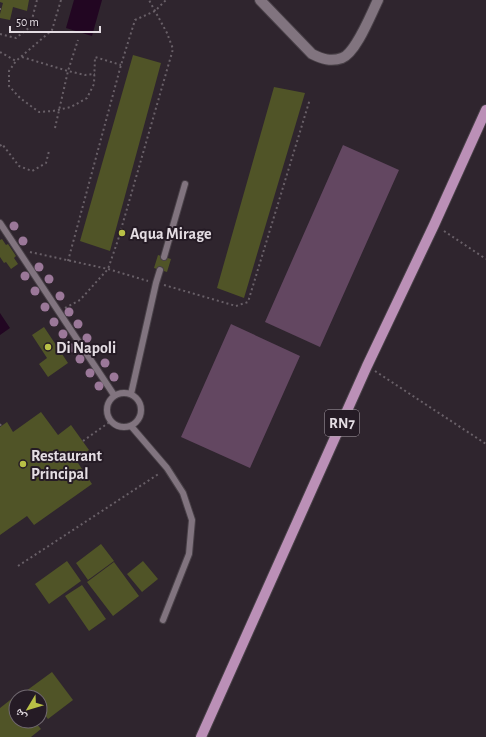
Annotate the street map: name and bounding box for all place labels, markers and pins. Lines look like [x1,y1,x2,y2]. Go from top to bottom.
place label: Aqua Mirage [130,226,212,242]
marker: Aqua Mirage [117,228,127,238]
place label: Di Napoli [56,340,116,356]
marker: Di Napoli [43,342,53,352]
place label: Restaurant Principal [31,448,102,482]
marker: Restaurant Principal [18,459,28,469]

